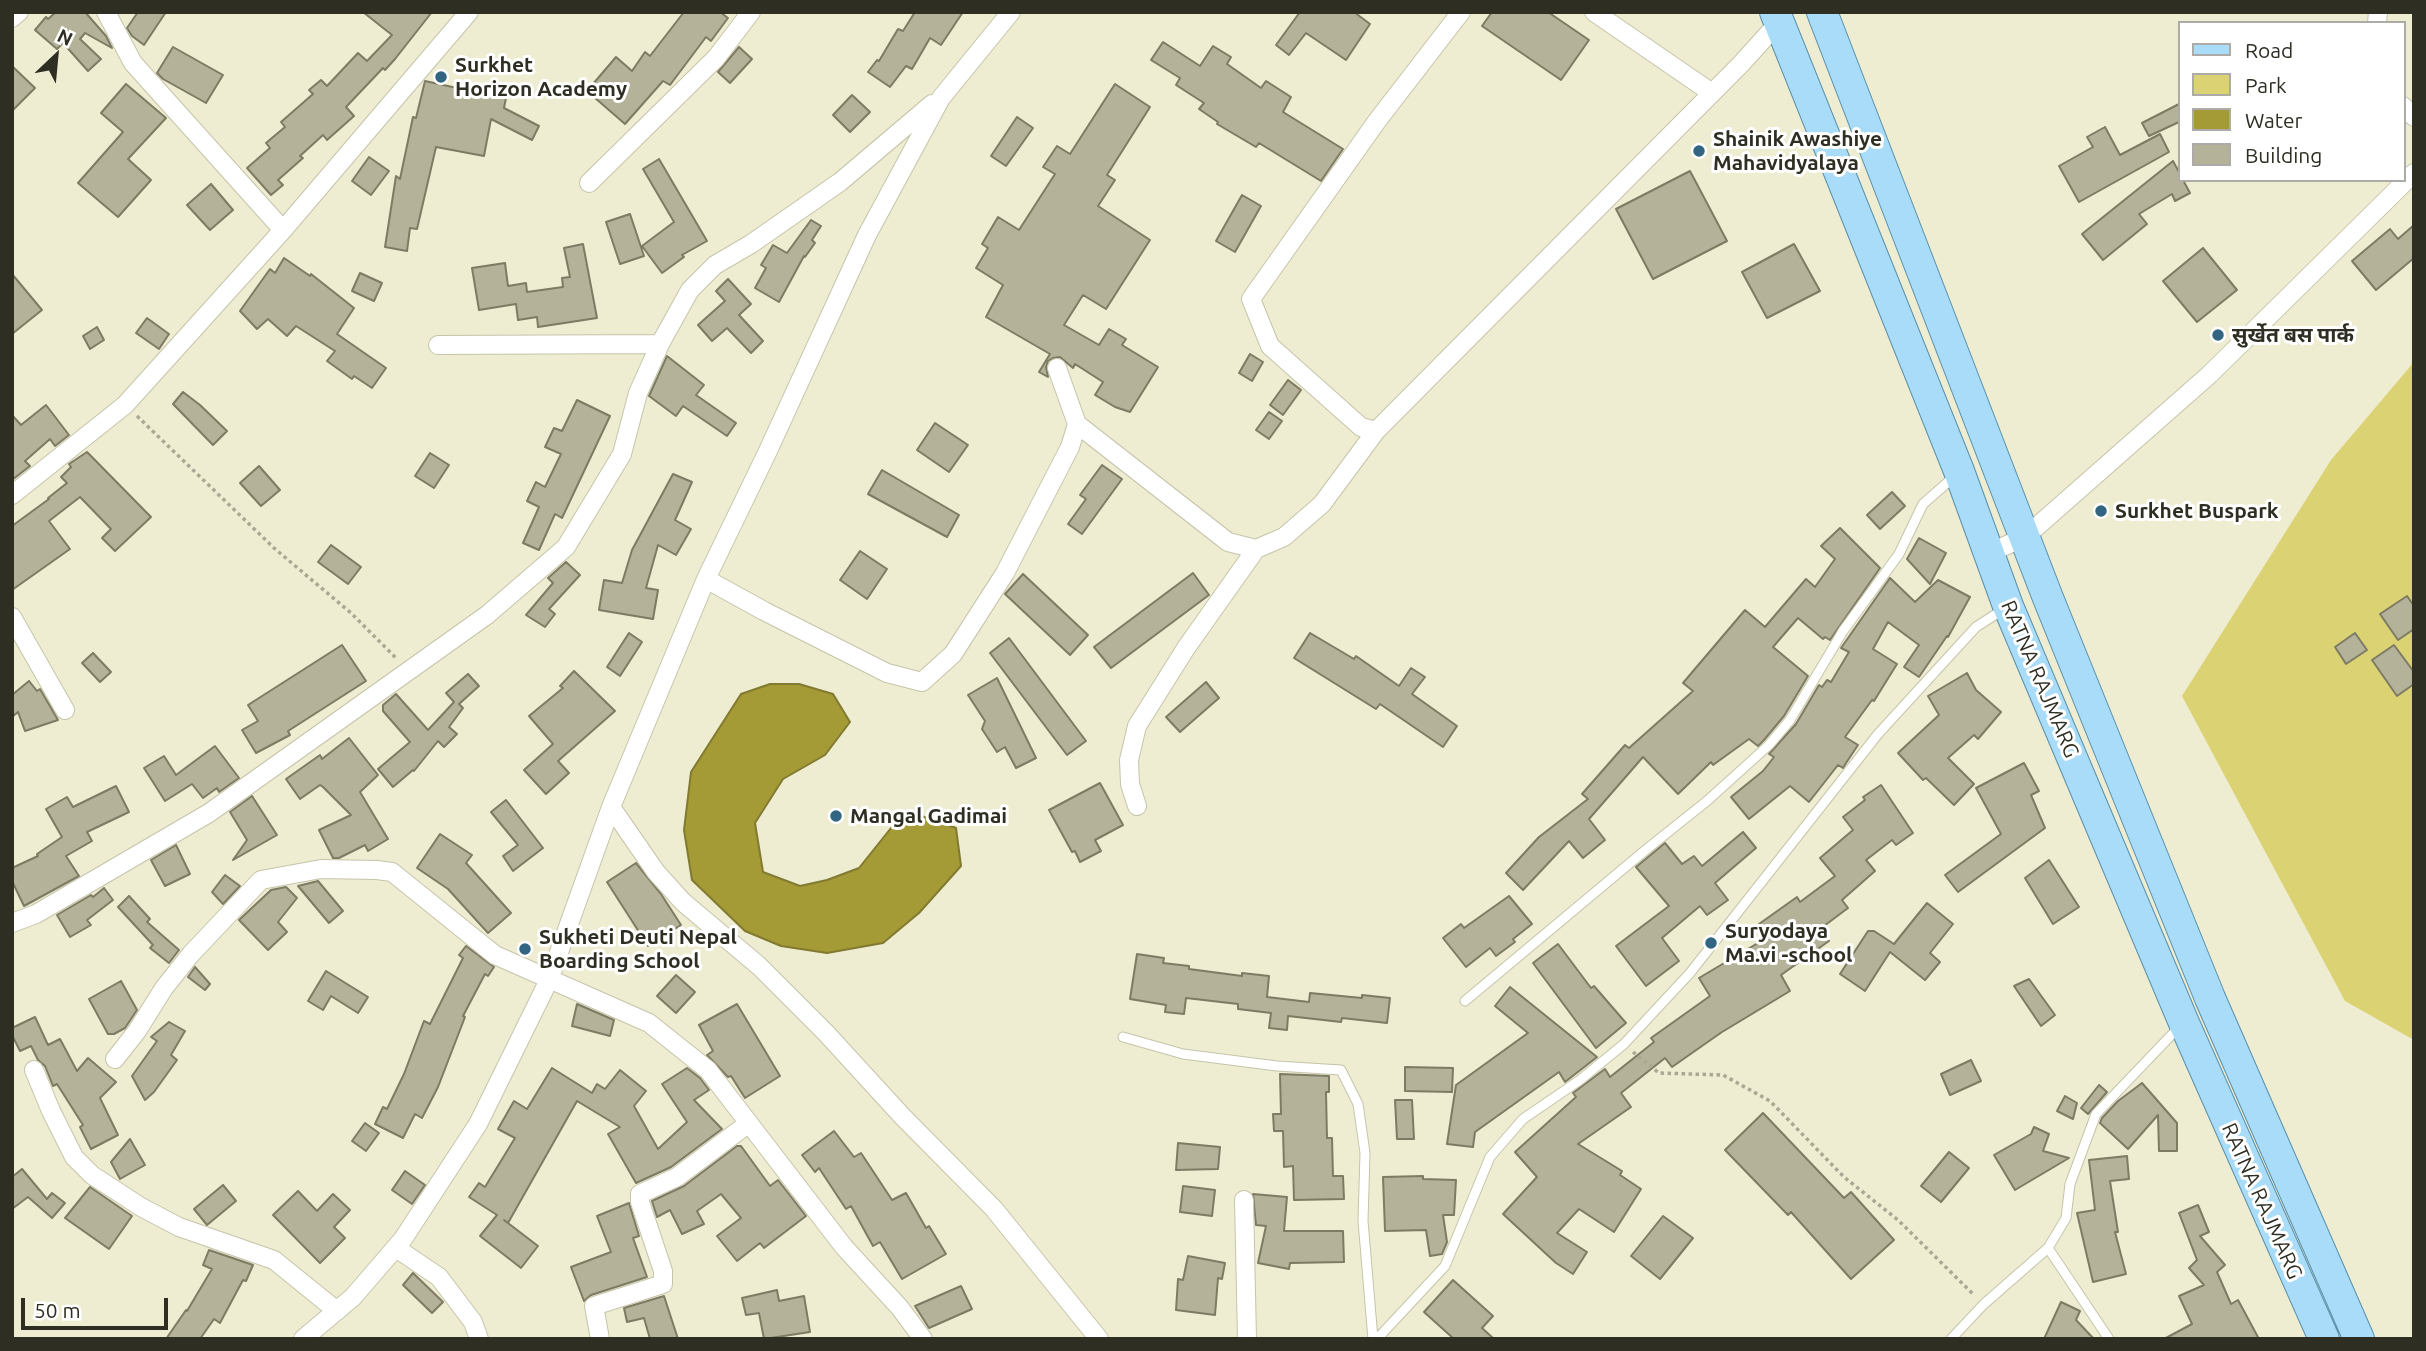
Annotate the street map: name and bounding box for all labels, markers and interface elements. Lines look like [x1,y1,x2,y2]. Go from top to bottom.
north arrow [21,21,91,91]
legend [2178,21,2405,182]
text: N [54,24,76,50]
text: Road [2245,38,2293,62]
place label: Surkhet Horizon Academy [455,52,627,102]
marker: Surkhet Horizon Academy [433,69,449,85]
text: Park [2245,73,2287,97]
text: Water [2245,108,2303,132]
place label: Shainik Awashiye Mahavidyalaya [1713,126,1882,176]
marker: Shainik Awashiye Mahavidyalaya [1691,143,1707,159]
text: Building [2245,143,2322,167]
place label: सुर्खेत बस पार्क [2232,322,2354,348]
marker: सुर्खेत बस पार्क [2210,327,2226,343]
place label: Surkhet Buspark [2115,498,2279,524]
marker: Surkhet Buspark [2093,503,2109,519]
street label: RATNA RAJMARG [1996,597,2084,761]
place label: Mangal Gadimai [850,803,1007,829]
marker: Mangal Gadimai [828,808,844,824]
place label: Suryodaya Ma.vi -school [1725,918,1852,968]
place label: Sukheti Deuti Nepal Boarding School [539,924,737,974]
marker: Suryodaya Ma.vi -school [1703,935,1719,951]
marker: Sukheti Deuti Nepal Boarding School [517,941,533,957]
street label: RATNA RAJMARG [2216,1119,2308,1283]
scale bar [24,1284,172,1328]
text: 50 m [34,1298,81,1322]

